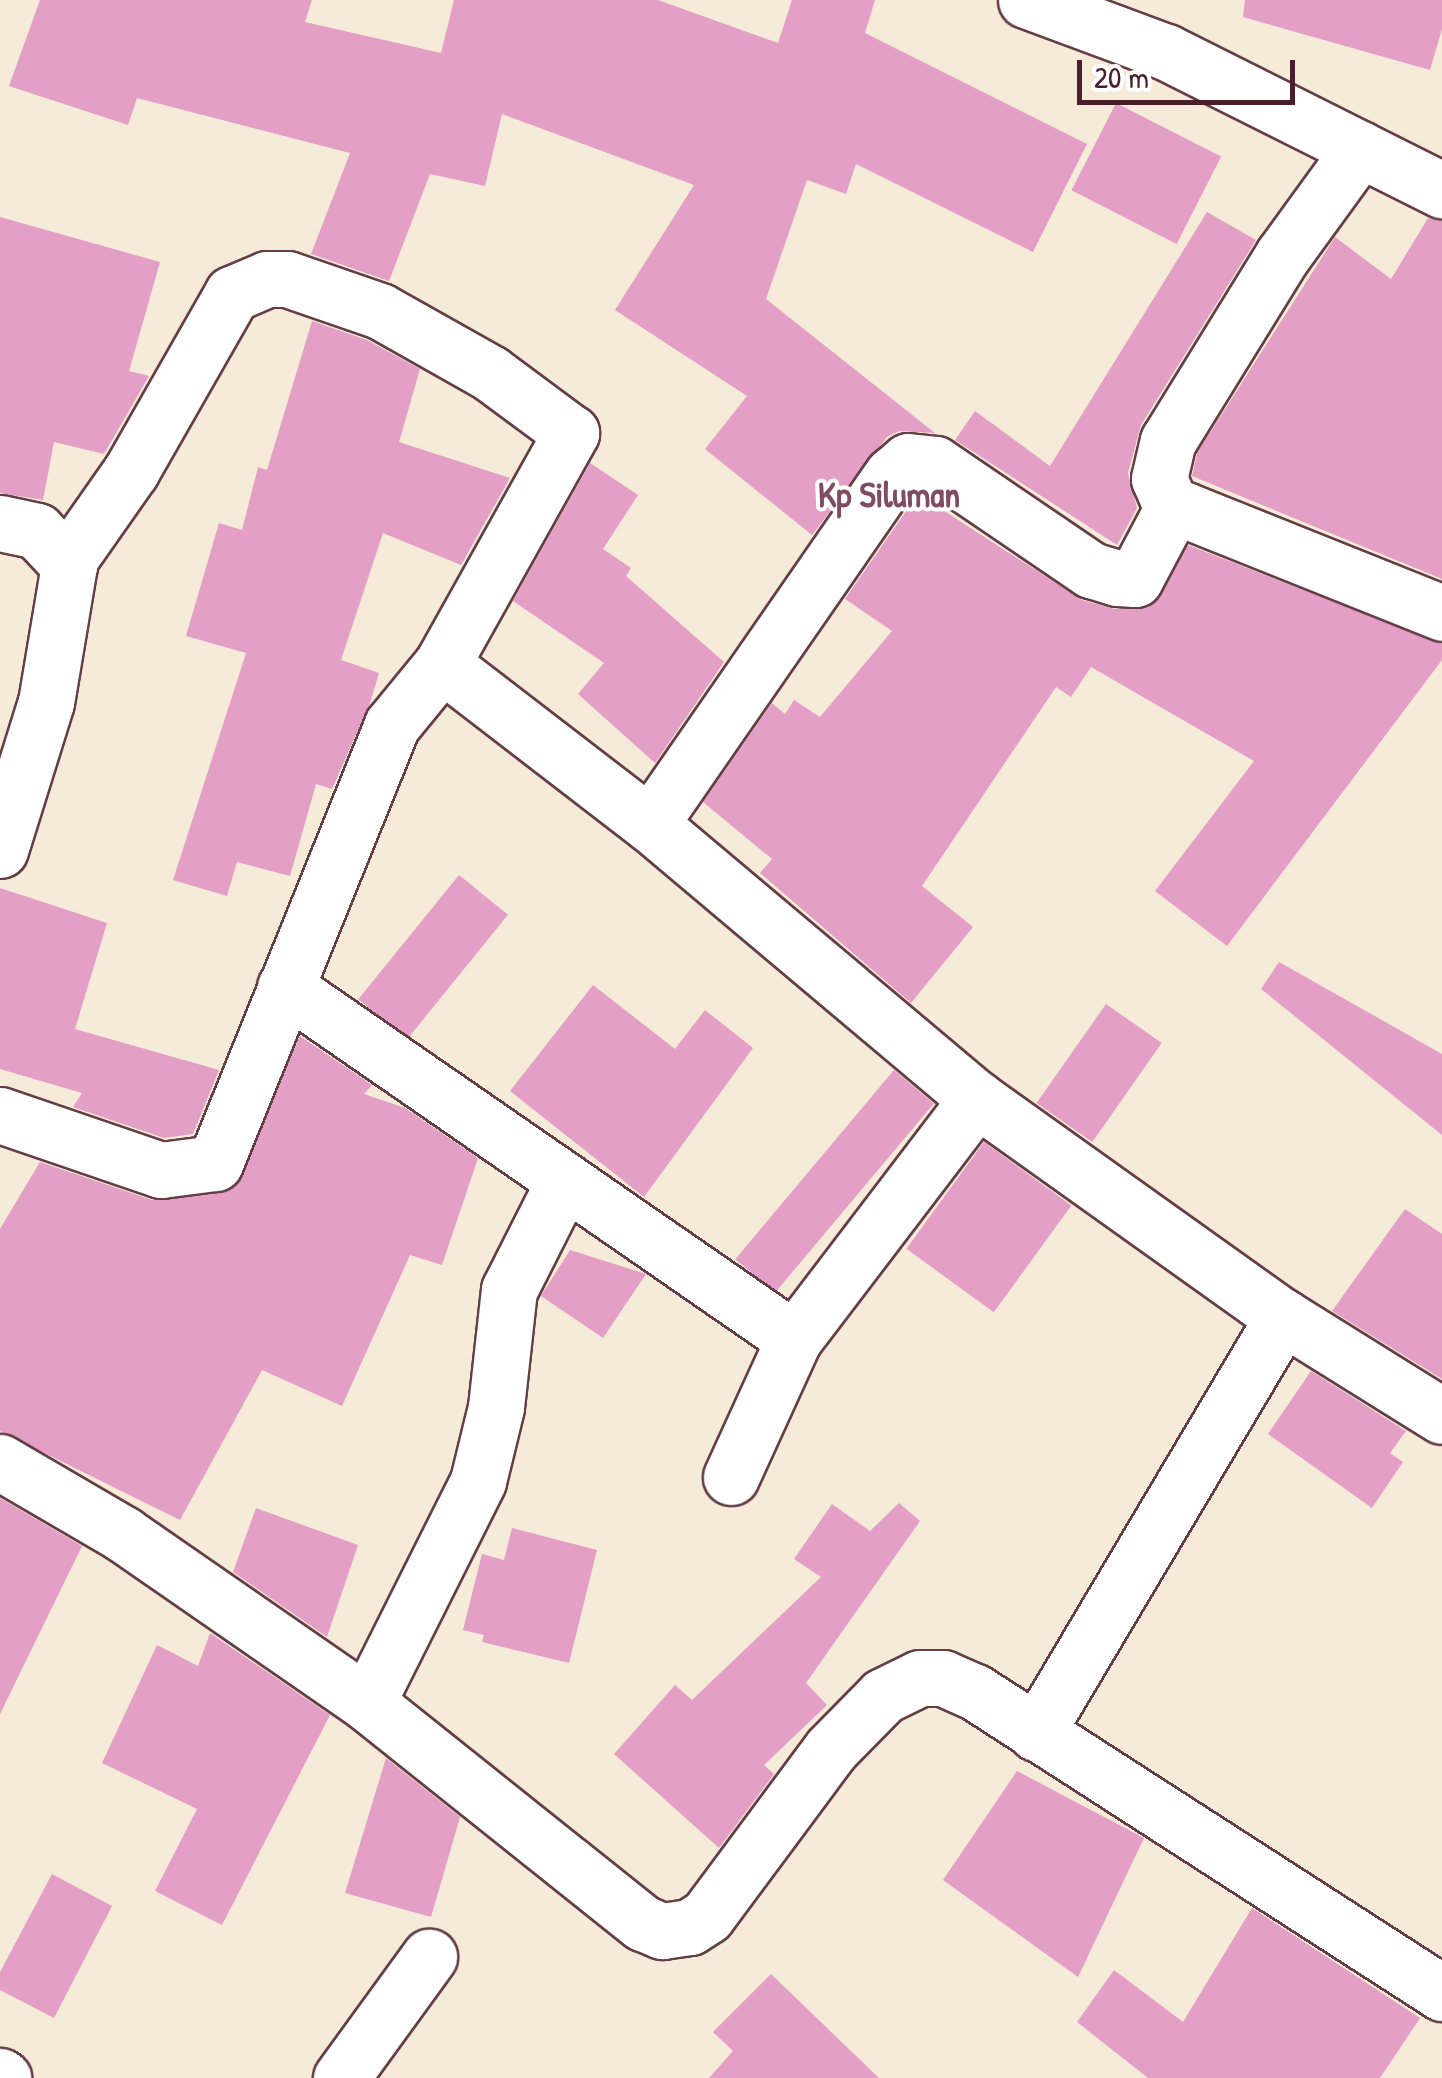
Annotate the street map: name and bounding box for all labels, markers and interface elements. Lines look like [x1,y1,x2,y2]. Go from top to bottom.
scale bar [1082,40,1300,102]
text: 20 m [1094,57,1149,97]
district label: Kp Siluman [818,474,960,516]

